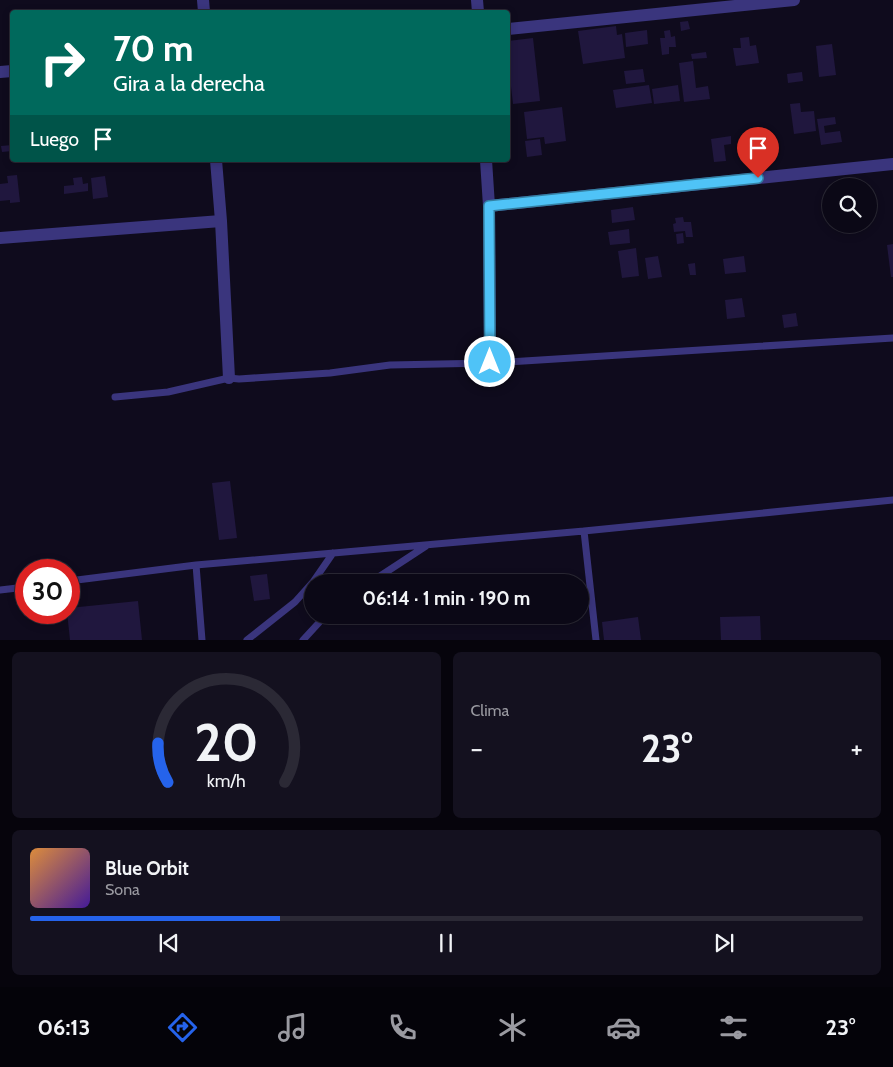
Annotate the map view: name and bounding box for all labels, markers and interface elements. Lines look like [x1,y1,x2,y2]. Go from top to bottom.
text: 70 m [113,27,194,70]
icon: right [30,30,95,95]
text: Gira a la derecha [113,70,265,97]
icon: arrive [89,125,117,153]
pin [737,127,779,178]
text: Luego [30,128,79,151]
icon: arrive [744,134,772,162]
map controls [822,178,877,233]
button: search [822,178,877,233]
position arrow [463,335,515,387]
speed limit sign: 30 [15,559,80,624]
text: 06:14 · 1 min · 190 m [363,587,530,610]
text: Clima [471,701,509,720]
text: 20 [194,711,258,774]
text: 23° [641,725,693,772]
text: − [471,731,483,765]
text: + [851,731,863,765]
text: km/h [207,770,246,791]
text: Blue Orbit [105,857,189,880]
text: Sona [105,880,140,899]
icon: previous [155,929,183,957]
icon: pause [432,929,460,957]
icon: next [710,929,738,957]
icon: directions [165,1010,200,1045]
icon: music [275,1010,310,1045]
icon: phone [385,1010,420,1045]
icon: climate [495,1010,530,1045]
icon: car [606,1010,641,1045]
icon: filters [716,1010,751,1045]
text: 06:13 [38,1014,90,1041]
text: 23° [826,1014,855,1041]

